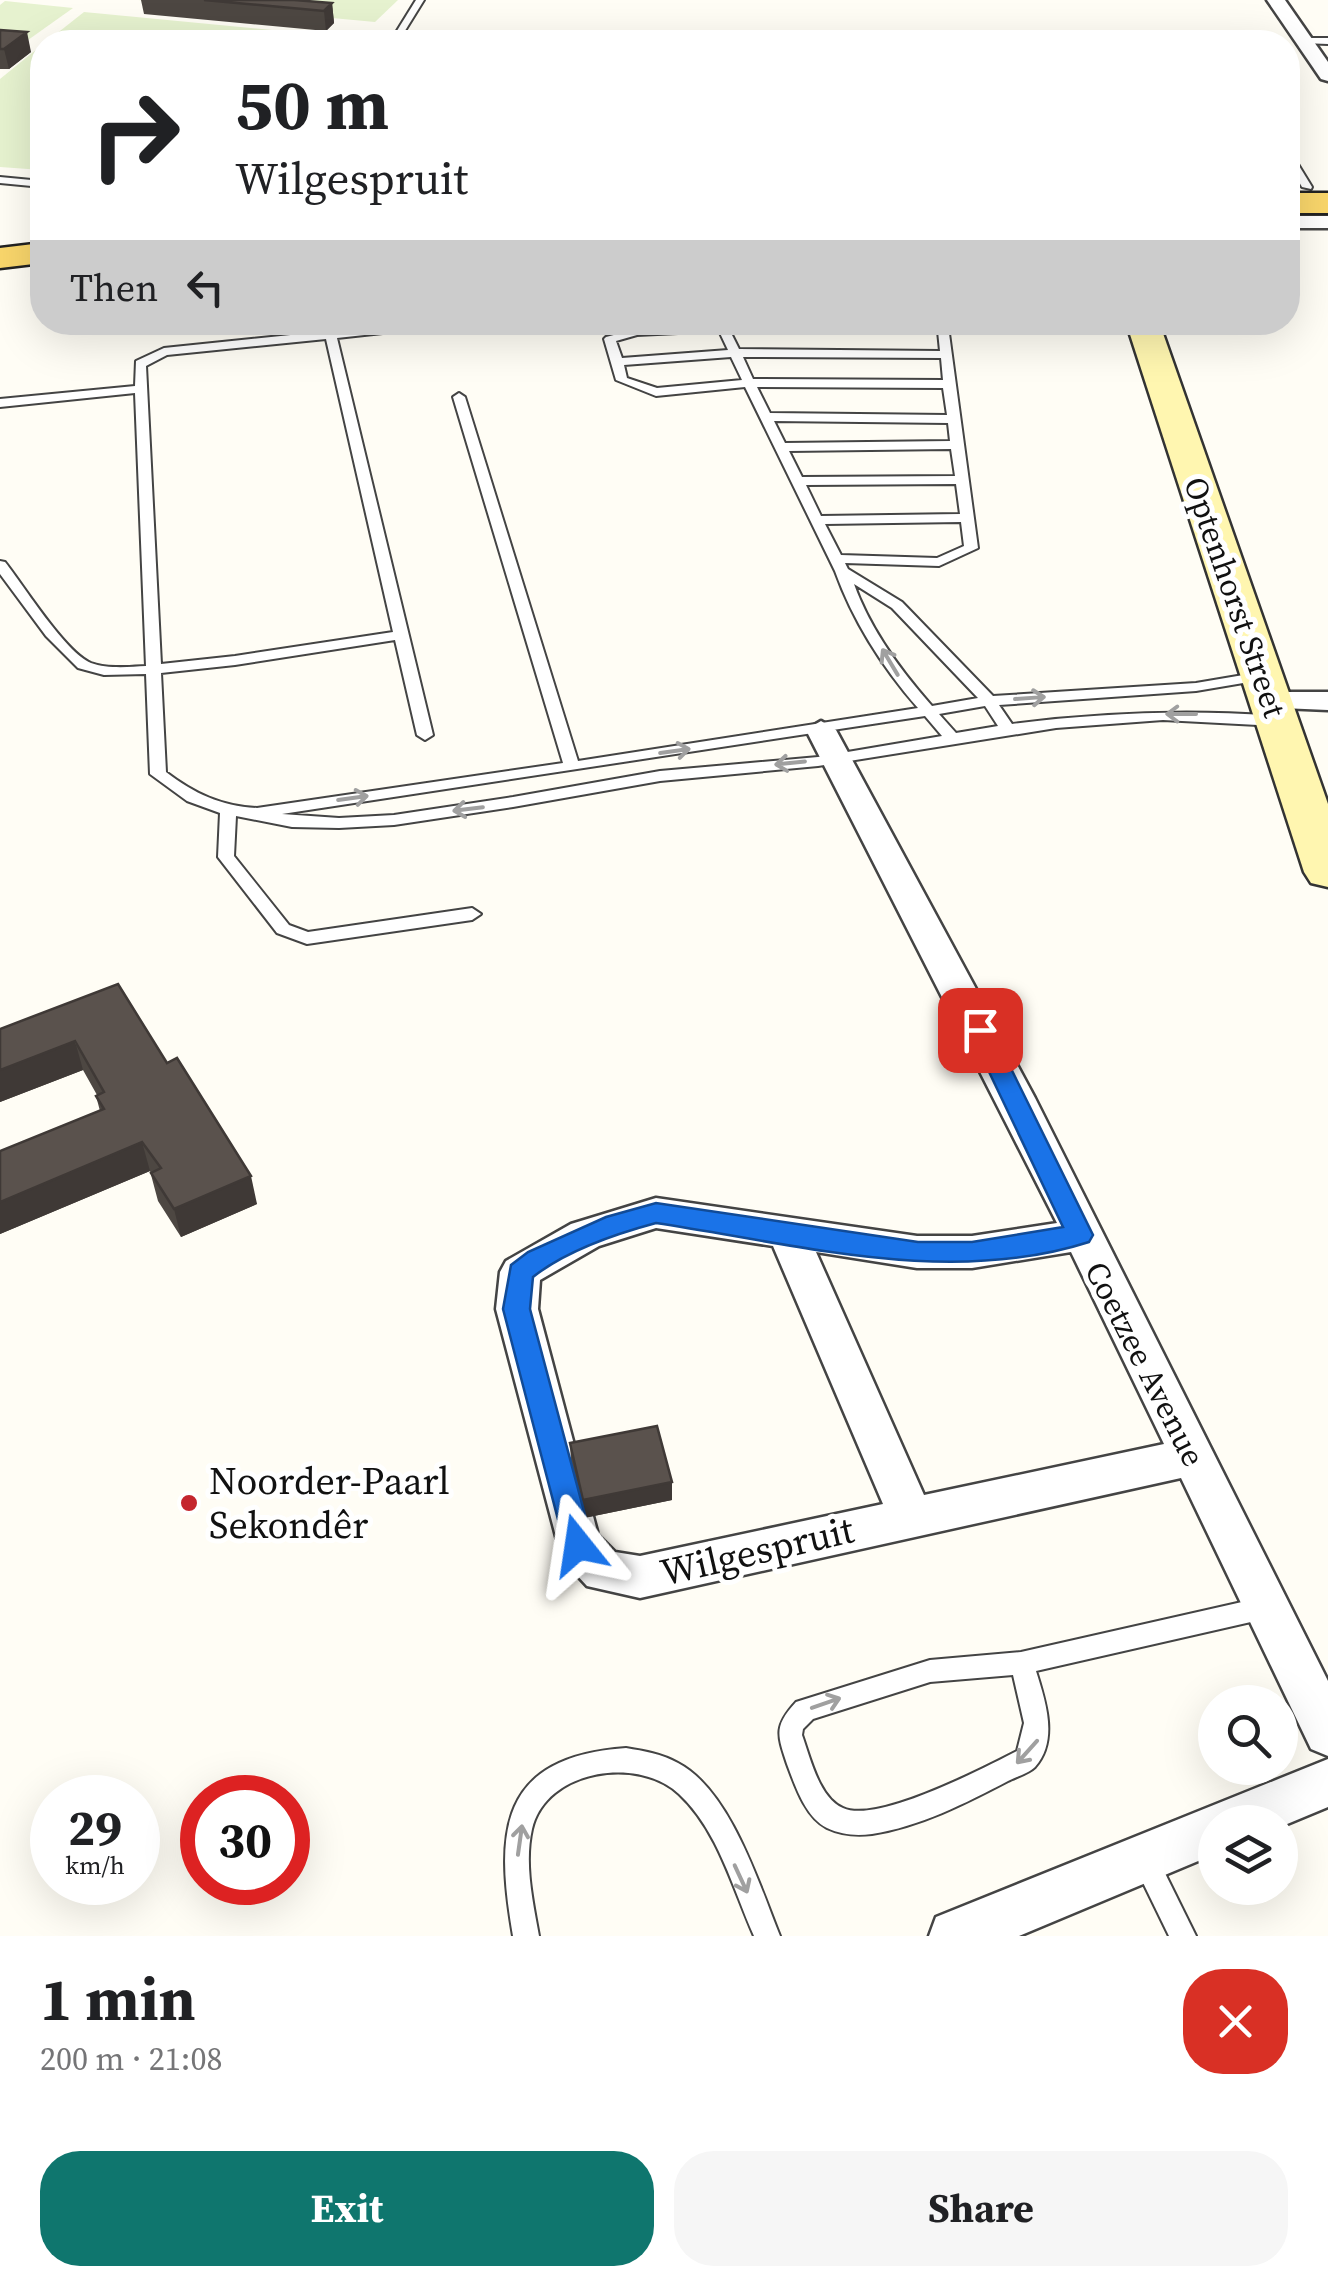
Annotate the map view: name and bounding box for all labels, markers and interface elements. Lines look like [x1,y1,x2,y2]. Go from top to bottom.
text: 50 m [235,56,389,152]
icon: right [70,70,200,200]
text: Wilgespruit [235,147,468,209]
icon: left [178,260,233,315]
text: Then [70,262,158,314]
street label: Optenhorst Street [1173,471,1297,724]
one-way arrow [880,648,900,677]
one-way arrow [1014,688,1046,707]
one-way arrow [1165,704,1198,724]
one-way arrow [658,742,690,760]
one-way arrow [774,754,806,773]
one-way arrow [336,789,369,807]
one-way arrow [453,800,485,818]
pin [938,988,1023,1073]
icon: arrive [953,1003,1008,1058]
street label: Coetzee Avenue [1074,1254,1216,1474]
place label: Noorder-Paarl Sekondêr [209,1455,449,1551]
marker: Noorder-Paarl Sekondêr [178,1492,200,1514]
position arrow [526,1493,630,1597]
street label: Wilgespruit [655,1503,859,1598]
map controls [1198,1685,1298,1905]
button: search [1198,1685,1298,1785]
one-way arrow [809,1693,840,1711]
one-way arrow [1015,1739,1039,1765]
speed limit sign: 30 [180,1775,310,1905]
text: 29 [68,1793,122,1862]
button: layers [1198,1805,1298,1905]
one-way arrow [512,1824,530,1856]
text: km/h [65,1848,125,1882]
one-way arrow [732,1864,751,1894]
text: 1 min [40,1958,196,2040]
button: close [1183,1969,1288,2074]
text: 200 m · 21:08 [40,2037,222,2081]
button: Exit [40,2151,654,2266]
button: Share [674,2151,1288,2266]

